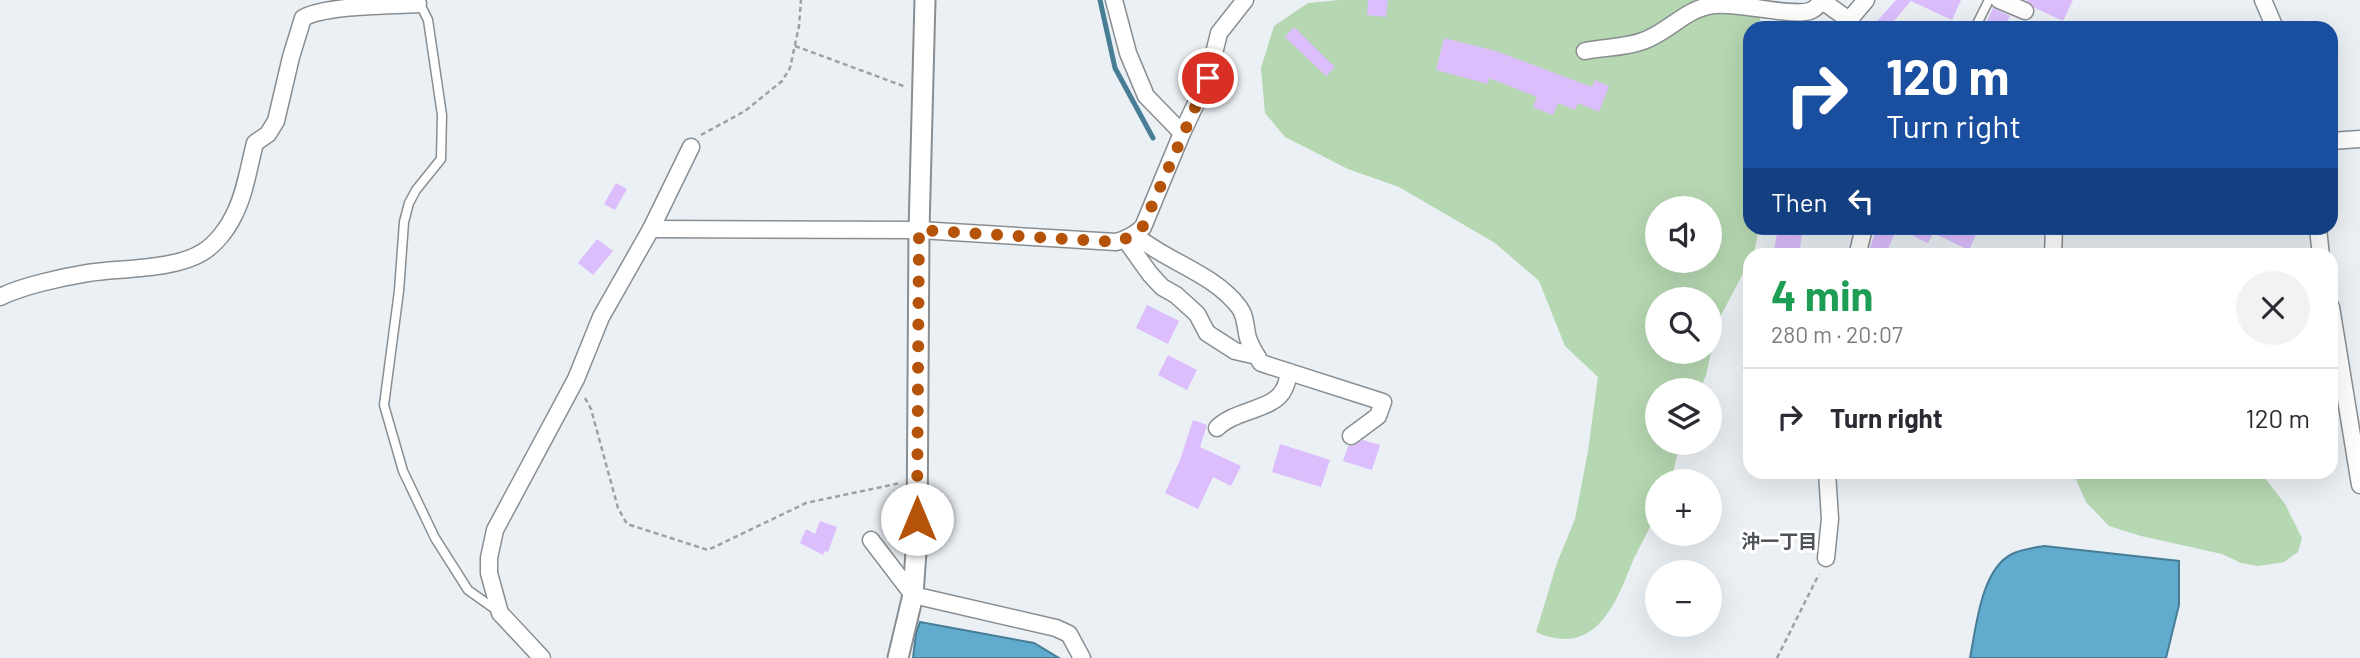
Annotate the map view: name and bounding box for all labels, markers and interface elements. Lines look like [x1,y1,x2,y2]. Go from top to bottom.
text: 120 m [1886,46,2009,105]
pin [1178,48,1238,108]
icon: right [1771,49,1862,140]
icon: arrive [1189,59,1227,97]
text: Turn right [1886,106,2021,144]
icon: left [1842,182,1880,220]
text: Then [1771,186,1828,217]
map controls [1645,196,1722,637]
button: sound [1645,196,1722,273]
text: 4 min [1771,269,1874,319]
button: close [2236,271,2310,345]
button: search [1645,287,1722,364]
text: 280 m · 20:07 [1771,320,1903,348]
button: layers [1645,378,1722,455]
icon: right [1771,398,1809,436]
text: Turn right [1830,402,1943,433]
text: 120 m [2246,402,2310,433]
button: + [1645,469,1722,546]
position arrow [880,482,954,556]
district label: 沖一丁目 [1741,529,1817,552]
button: − [1645,560,1722,637]

